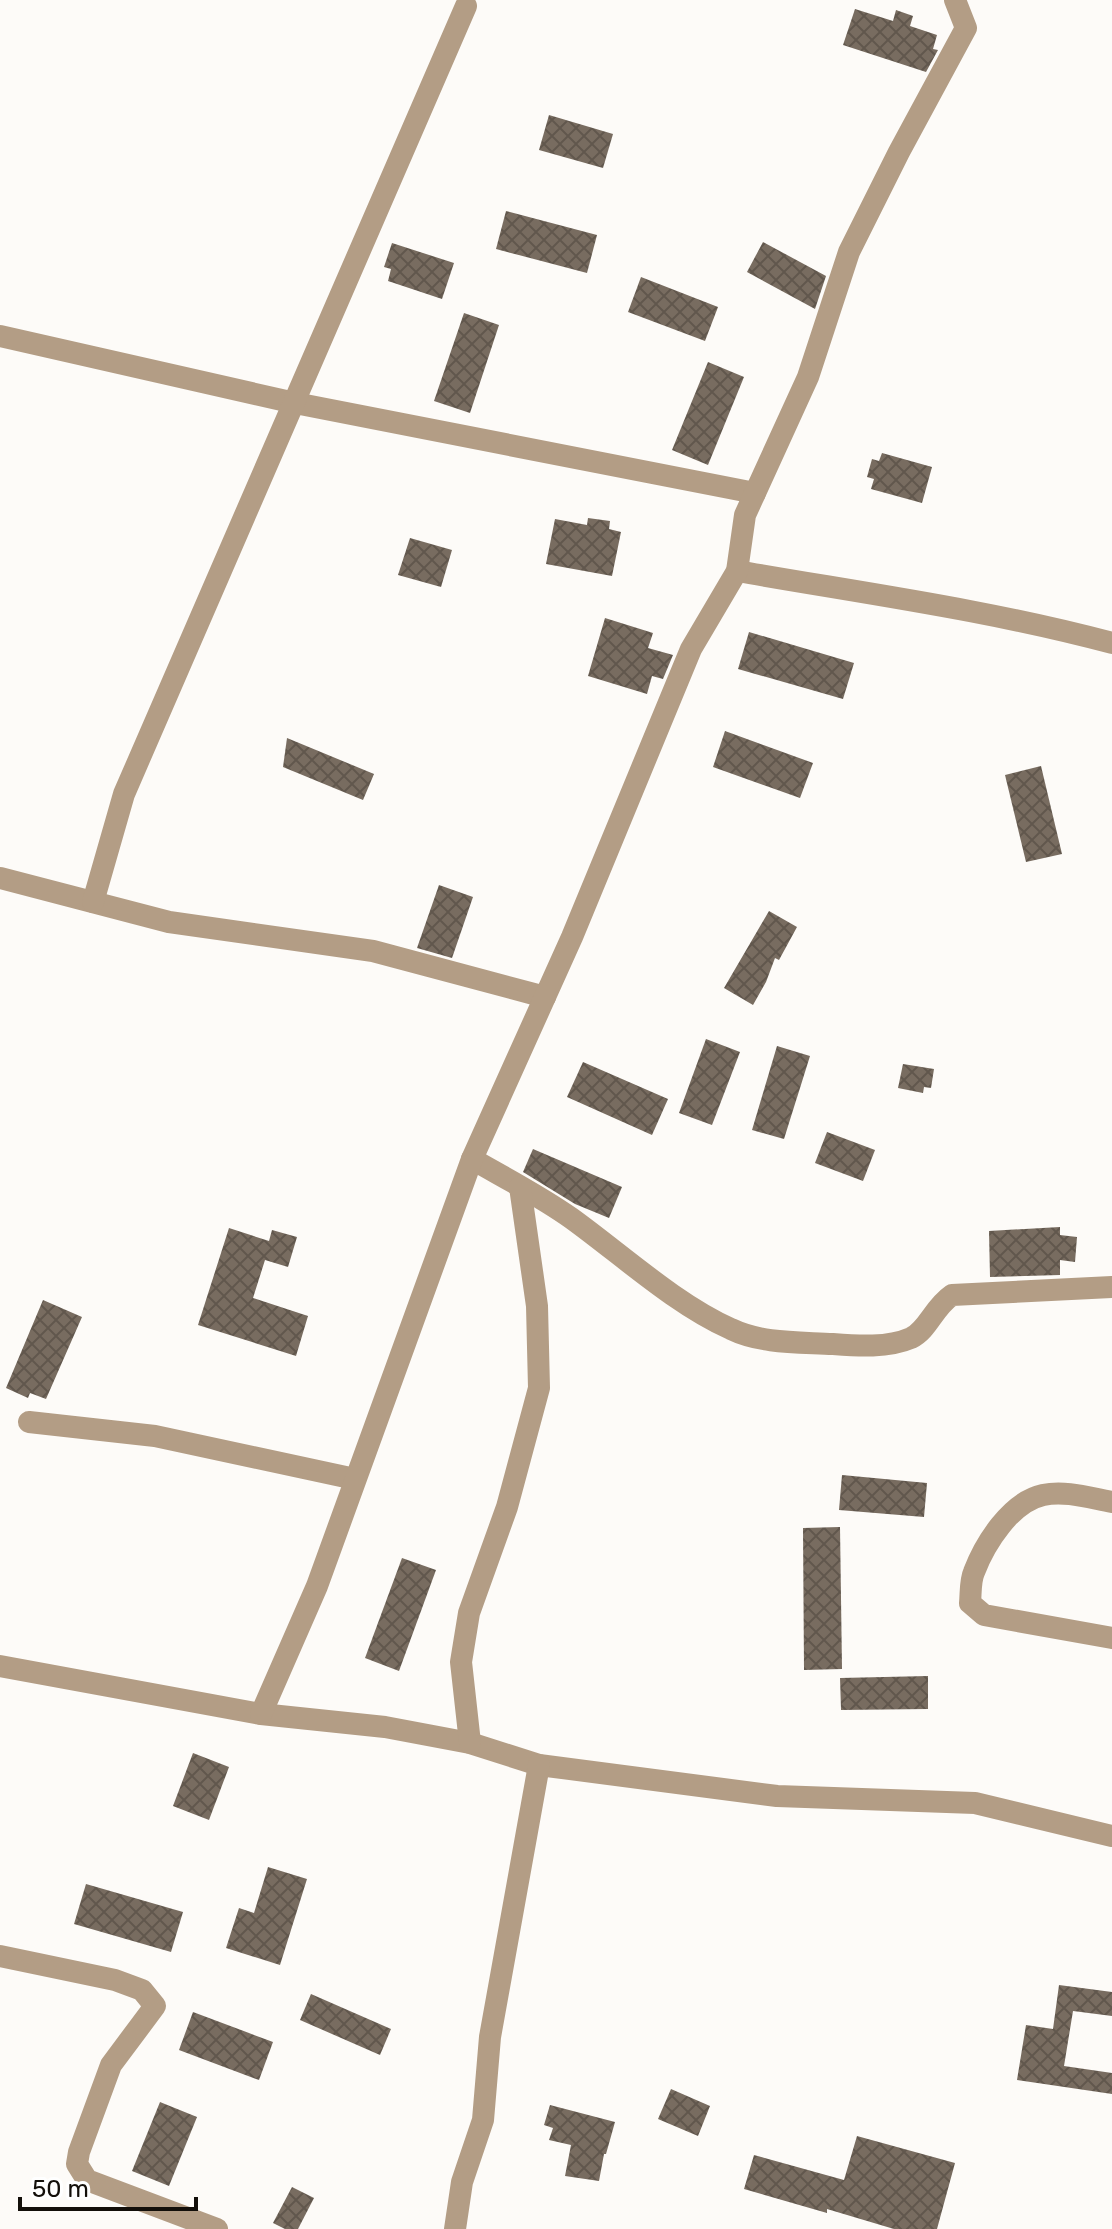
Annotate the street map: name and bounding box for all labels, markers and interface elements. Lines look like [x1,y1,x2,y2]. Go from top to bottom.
scale bar [20,2161,196,2211]
text: 50 m [32,2175,89,2203]

